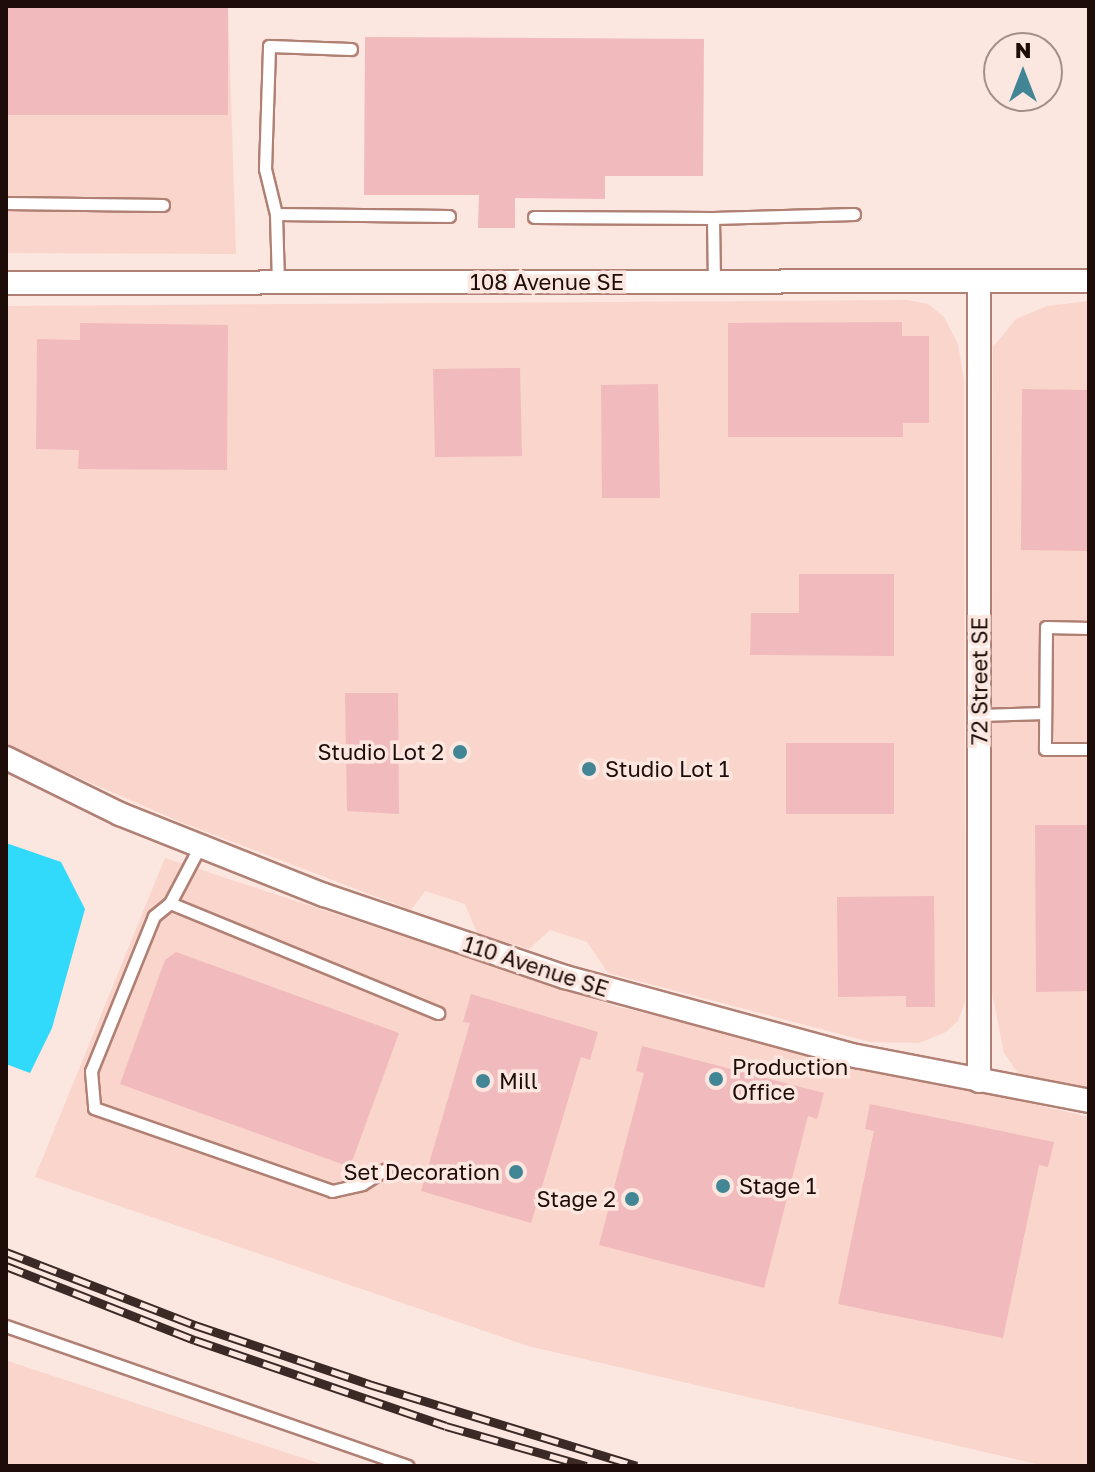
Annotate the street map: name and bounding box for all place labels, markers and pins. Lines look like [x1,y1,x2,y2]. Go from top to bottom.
place label: Studio Lot 2 [318,739,444,765]
marker: Studio Lot 2 [451,743,469,761]
place label: Studio Lot 1 [605,756,729,782]
marker: Studio Lot 1 [580,760,598,778]
place label: Production Office [732,1053,848,1104]
place label: Mill [499,1068,538,1094]
marker: Production Office [707,1070,725,1088]
marker: Mill [474,1072,492,1090]
place label: Set Decoration [344,1159,500,1185]
marker: Set Decoration [507,1163,525,1181]
place label: Stage 1 [739,1173,816,1199]
marker: Stage 1 [714,1177,732,1195]
place label: Stage 2 [537,1186,616,1212]
marker: Stage 2 [623,1190,641,1208]

